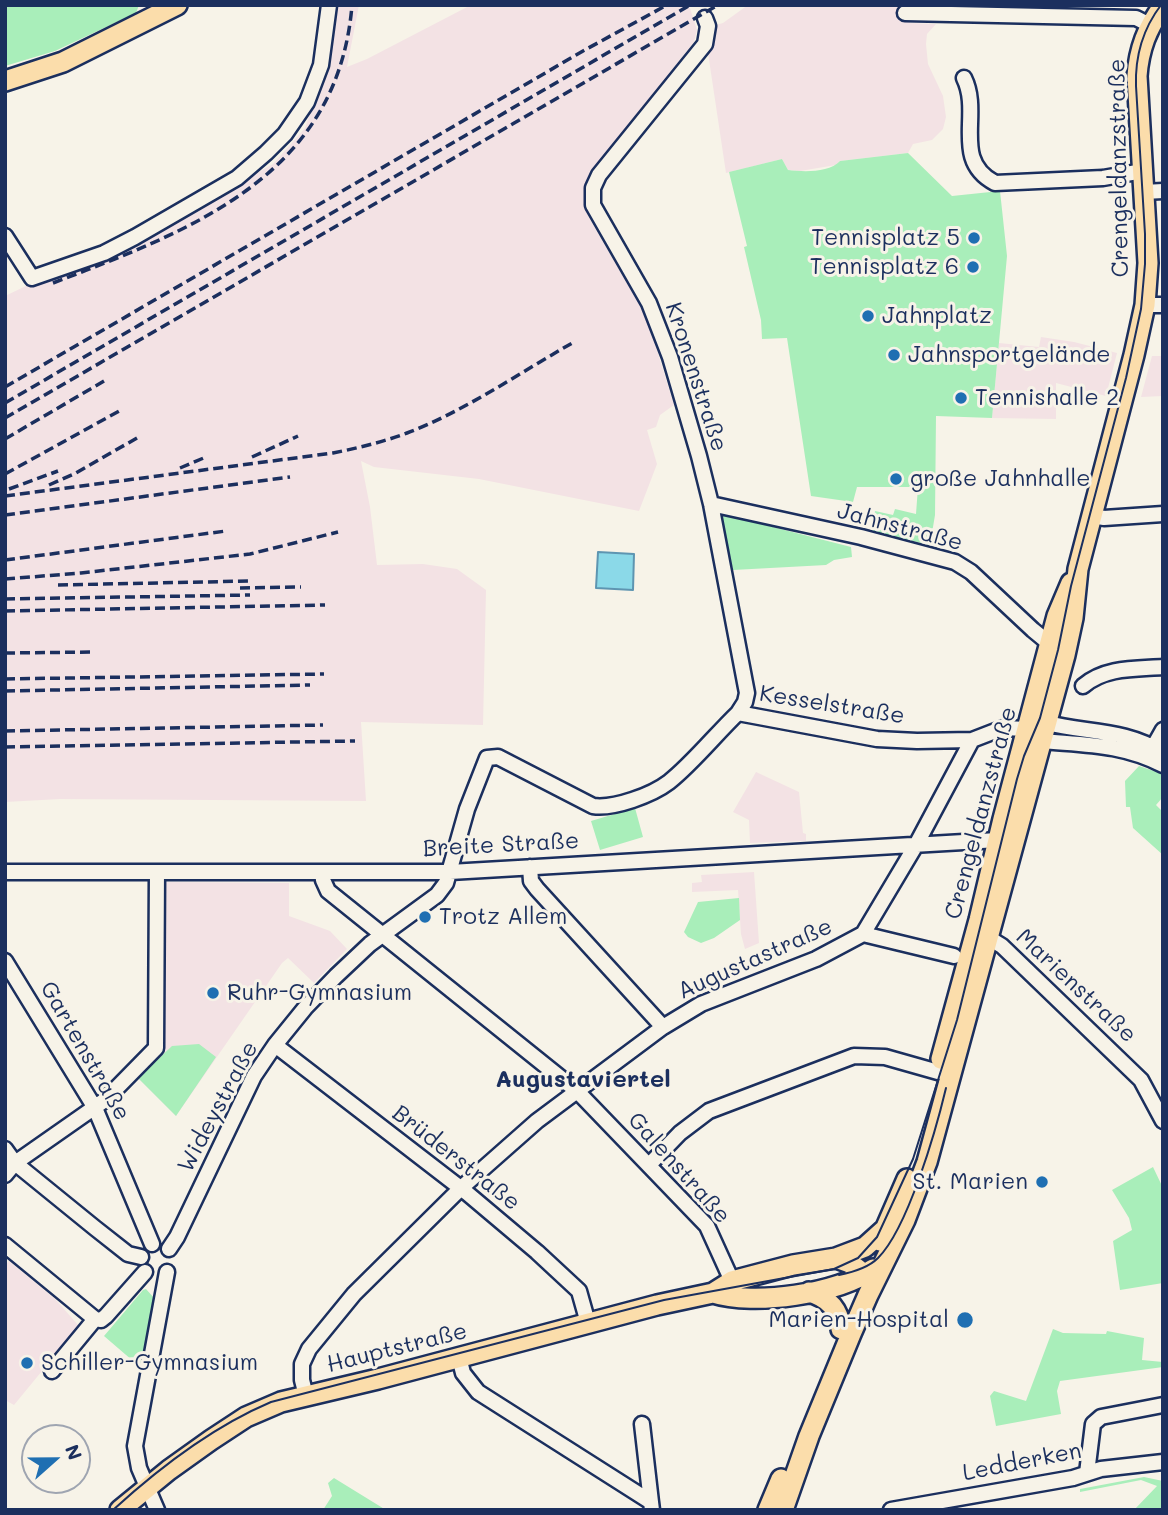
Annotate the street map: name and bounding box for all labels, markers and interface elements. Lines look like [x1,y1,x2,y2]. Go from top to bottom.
street label: Crengeldanzstraße [1103,58,1135,278]
place label: Tennisplatz 5 [811,224,960,252]
marker: Tennisplatz 5 [966,230,982,246]
place label: Tennisplatz 6 [810,253,959,281]
marker: Tennisplatz 6 [965,259,981,275]
street label: Kronenstraße [659,299,733,455]
place label: Jahnplatz [882,302,992,330]
marker: Jahnplatz [860,308,876,324]
place label: Jahnsportgelände [908,341,1111,369]
marker: Jahnsportgelände [886,347,902,363]
place label: Tennishalle 2 [975,384,1119,412]
marker: Tennishalle 2 [953,390,969,406]
place label: große Jahnhalle [910,465,1090,493]
marker: große Jahnhalle [888,471,904,487]
street label: Jahnstraße [834,497,966,557]
street label: Kesselstraße [757,680,907,730]
street label: Crengeldanzstraße [939,704,1023,922]
street label: Breite Straße [422,827,580,863]
place label: Trotz Allem [439,903,567,931]
marker: Trotz Allem [417,909,433,925]
street label: Augustastraße [674,913,836,1005]
street label: Marienstraße [1010,923,1142,1049]
street label: Gartenstraße [34,977,136,1125]
place label: Ruhr-Gymnasium [227,979,412,1007]
marker: Ruhr-Gymnasium [205,985,221,1001]
street label: Wideystraße [172,1037,264,1177]
district label: Augustaviertel [495,1066,671,1094]
street label: Brüderstraße [387,1099,525,1217]
street label: Galenstraße [622,1107,736,1229]
place label: St. Marien [913,1168,1028,1196]
marker: St. Marien [1034,1174,1050,1190]
place label: Marien-Hospital [768,1306,949,1334]
marker: Marien-Hospital [955,1310,975,1330]
street label: Hauptstraße [324,1317,470,1379]
place label: Schiller-Gymnasium [41,1349,258,1377]
marker: Schiller-Gymnasium [19,1355,35,1371]
north arrow [21,1424,91,1494]
street label: Ledderken [960,1437,1084,1487]
text: N [60,1441,88,1463]

